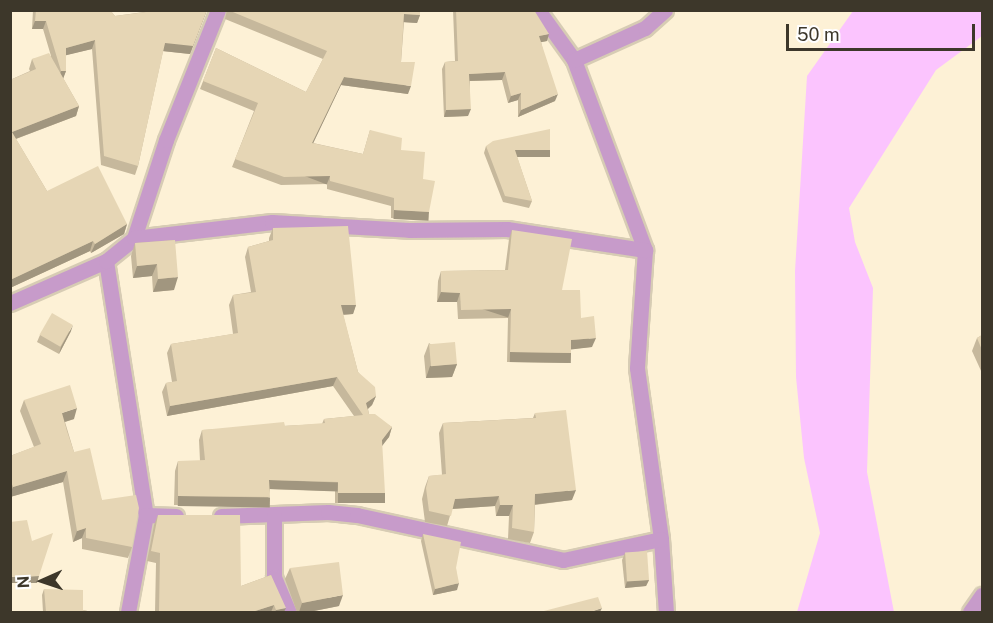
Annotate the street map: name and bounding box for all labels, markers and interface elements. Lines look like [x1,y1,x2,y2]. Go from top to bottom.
scale bar [789,12,978,50]
text: 50 m [797,24,840,45]
north arrow [12,551,72,611]
text: N [14,575,33,589]

